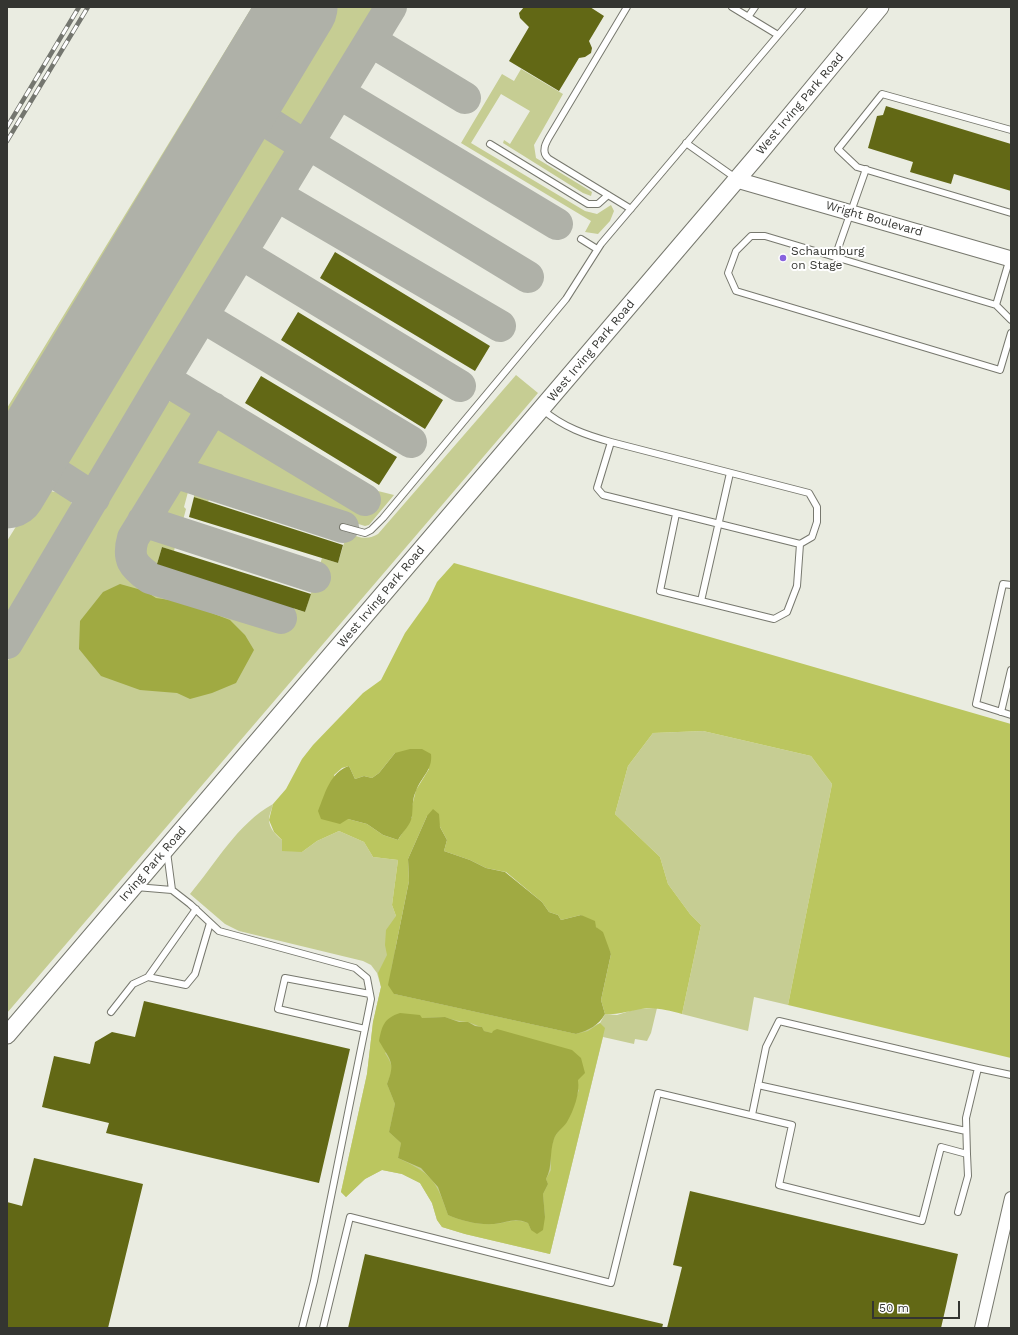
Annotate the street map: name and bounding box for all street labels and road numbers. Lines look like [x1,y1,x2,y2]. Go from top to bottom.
street label: West Irving Park Road [753,50,847,158]
street label: Wright Boulevard [824,198,924,240]
street label: West Irving Park Road [544,297,638,405]
street label: West Irving Park Road [334,543,428,651]
street label: Irving Park Road [116,823,190,905]

